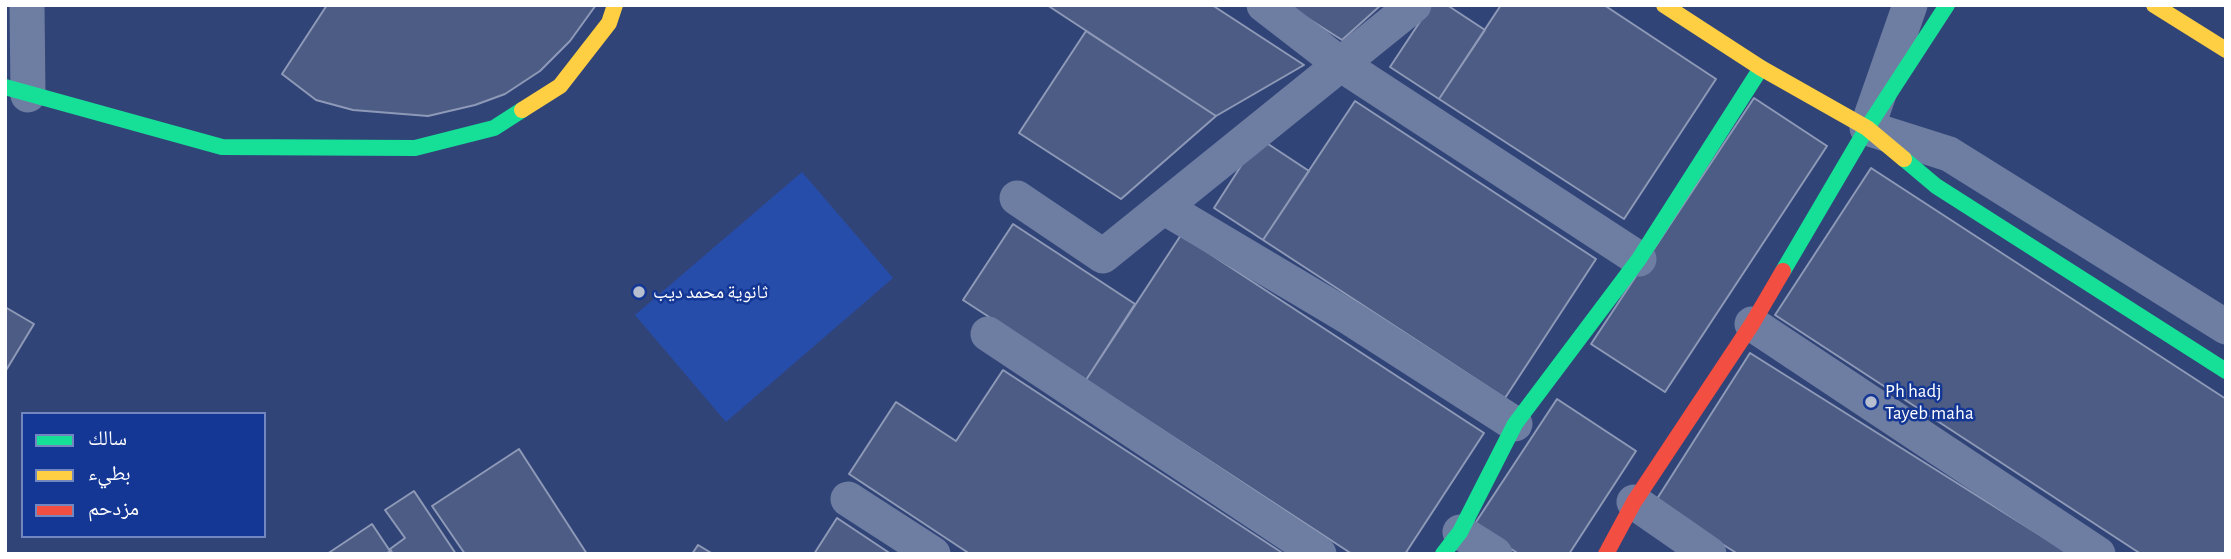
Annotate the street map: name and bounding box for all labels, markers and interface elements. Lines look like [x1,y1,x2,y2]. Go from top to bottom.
place label: ثانوية محمد ديب [653,281,768,303]
marker: ثانوية محمد ديب [631,284,647,300]
place label: Ph hadj Tayeb maha [1885,380,1974,424]
marker: Ph hadj Tayeb maha [1863,394,1879,410]
legend [21,412,266,538]
text: سالك [88,428,127,449]
text: بطيء [88,463,131,484]
text: مزدحم [88,498,139,519]

